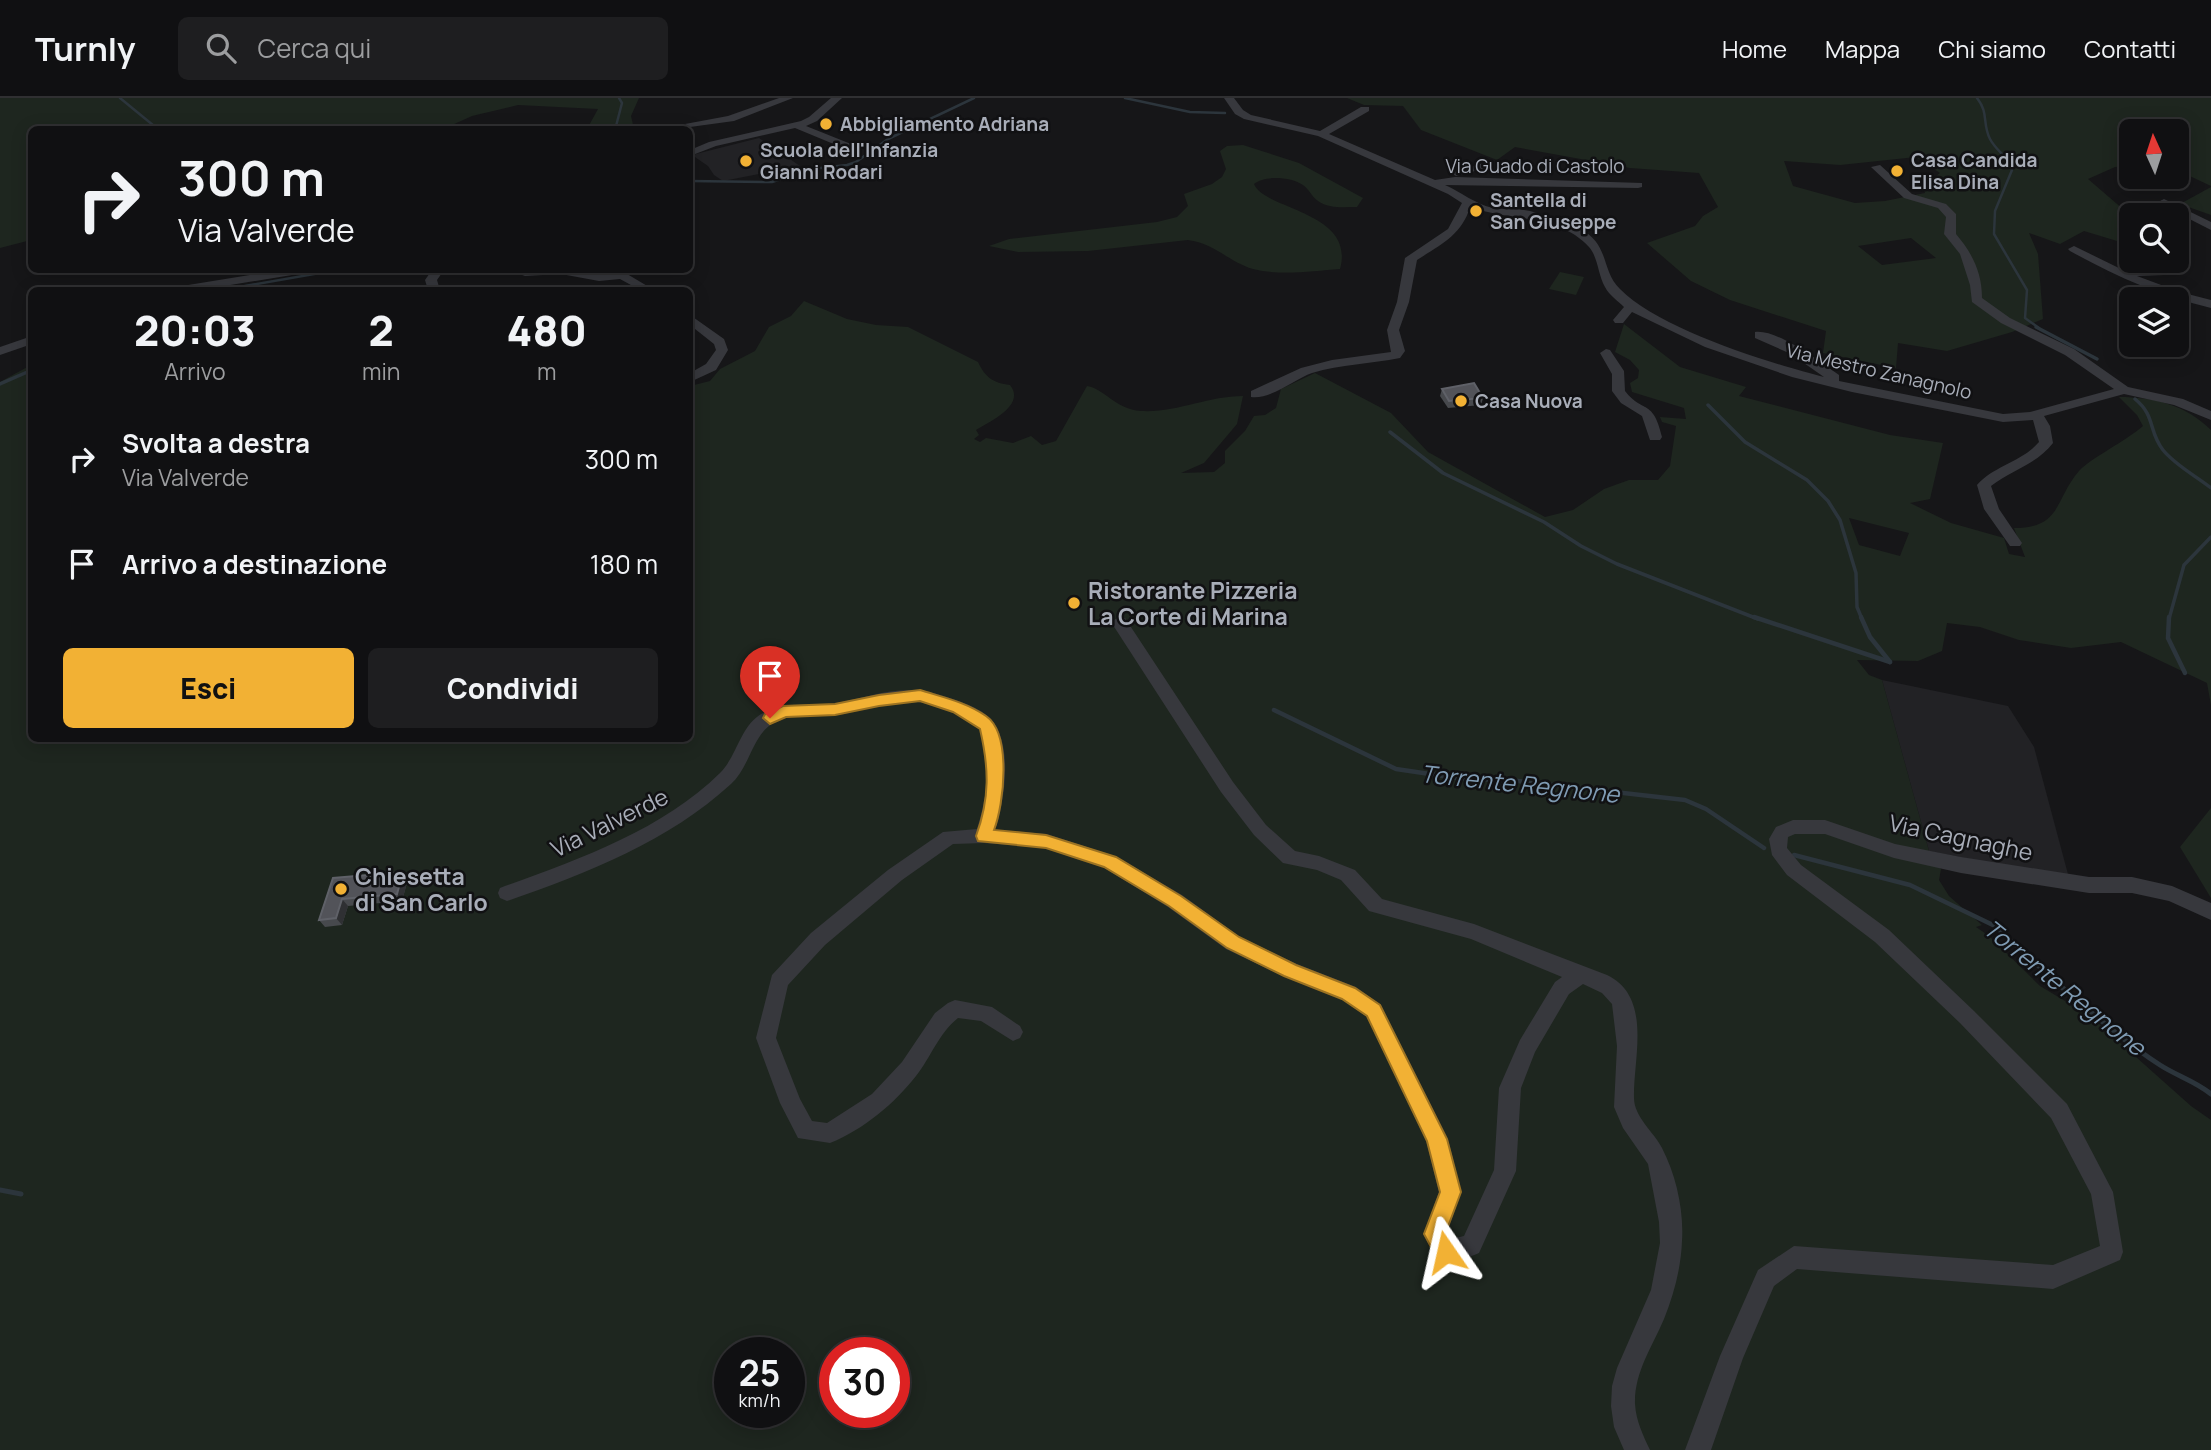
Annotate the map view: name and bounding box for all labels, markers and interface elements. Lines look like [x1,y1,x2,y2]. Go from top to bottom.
search box [178,17,668,80]
text: Turnly [35,26,136,71]
icon: search [202,29,240,67]
text: Cerca qui [258,30,371,66]
text: Home [1722,32,1787,65]
text: Mappa [1825,32,1900,65]
text: Chi siamo [1938,32,2046,65]
text: Contatti [2084,32,2176,65]
place label: Abbigliamento Adriana [840,111,1049,137]
marker: Abbigliamento Adriana [818,116,834,132]
north arrow [2119,119,2189,189]
map controls [2119,119,2189,357]
place label: Scuola dell'Infanzia Gianni Rodari [760,137,938,185]
text: 300 m [178,144,325,211]
place label: Casa Candida Elisa Dina [1911,147,2037,195]
marker: Scuola dell'Infanzia Gianni Rodari [738,153,754,169]
street label: Via Guado di Castolo [1445,153,1625,179]
icon: right [63,154,154,245]
marker: Casa Candida Elisa Dina [1889,163,1905,179]
place label: Santella di San Giuseppe [1490,187,1617,235]
marker: Santella di San Giuseppe [1468,203,1484,219]
button: search [2119,203,2189,273]
text: Via Valverde [178,208,355,252]
button: layers [2119,287,2189,357]
text: 20:03 [134,301,256,359]
text: 2 [369,301,394,359]
text: 480 [507,301,587,359]
street label: Via Mestro Zanagnolo [1784,337,1974,405]
text: Arrivo [164,355,226,387]
text: min [362,355,401,387]
text: m [537,355,557,387]
place label: Casa Nuova [1475,388,1583,414]
marker: Casa Nuova [1453,393,1469,409]
text: Svolta a destra [122,425,310,461]
icon: right [63,440,101,478]
text: 300 m [585,441,658,477]
text: Via Valverde [122,461,249,493]
icon: arrive [63,545,101,583]
text: Arrivo a destinazione [122,546,387,582]
text: 180 m [590,546,658,582]
place label: Ristorante Pizzeria La Corte di Marina [1088,574,1297,632]
marker: Ristorante Pizzeria La Corte di Marina [1066,595,1082,611]
pin [740,646,800,718]
button: Esci [63,648,354,728]
button: Condividi [368,648,658,728]
icon: arrive [751,657,789,695]
water label: Torrente Regnone [1419,756,1623,810]
street label: Via Valverde [545,780,673,864]
street label: Via Cagnaghe [1886,806,2036,868]
place label: Chiesetta di San Carlo [355,860,488,918]
marker: Chiesetta di San Carlo [333,881,349,897]
water label: Torrente Regnone [1977,911,2154,1064]
position arrow [1409,1215,1483,1289]
speed limit sign: 30 [819,1337,910,1428]
text: 25 [739,1349,780,1397]
text: km/h [739,1388,780,1412]

